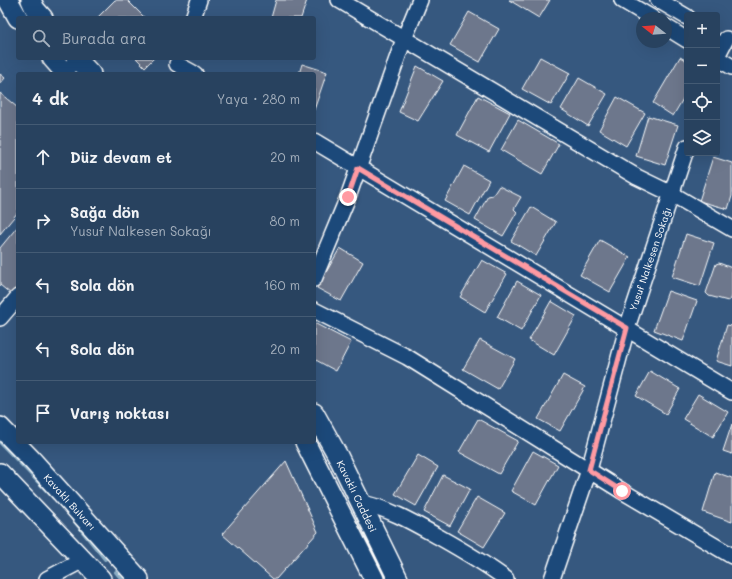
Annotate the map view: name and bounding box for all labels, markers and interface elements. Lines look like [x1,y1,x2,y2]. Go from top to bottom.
north arrow [636,12,672,48]
map controls [684,12,720,156]
button: + [684,12,720,48]
search box [16,16,316,60]
icon: search [30,27,52,49]
text: Burada ara [62,28,146,48]
button: − [684,48,720,84]
button: locate [684,84,720,120]
text: 4 dk [32,87,69,109]
text: Yaya · 280 m [217,90,300,107]
button: layers [684,120,720,156]
icon: ahead [32,146,54,168]
text: Düz devam et [70,147,172,167]
text: 20 m [270,148,300,165]
route end [339,188,357,206]
text: Sağa dön [70,202,139,222]
street label: Yusuf Nalkesen Sokağı [626,205,674,313]
icon: right [32,210,54,232]
text: 80 m [270,212,300,229]
text: Yusuf Nalkesen Sokağı [70,222,212,239]
icon: left [32,274,54,296]
text: Sola dön [70,275,134,295]
text: 160 m [264,276,300,293]
icon: left [32,338,54,360]
text: Sola dön [70,339,134,359]
text: 20 m [270,340,300,357]
icon: arrive [32,402,54,424]
text: Varış noktası [70,403,170,423]
street label: Kavaklı Caddesi [334,458,380,534]
street label: Kavaklı Bulvarı [41,471,99,533]
route start [613,482,631,500]

